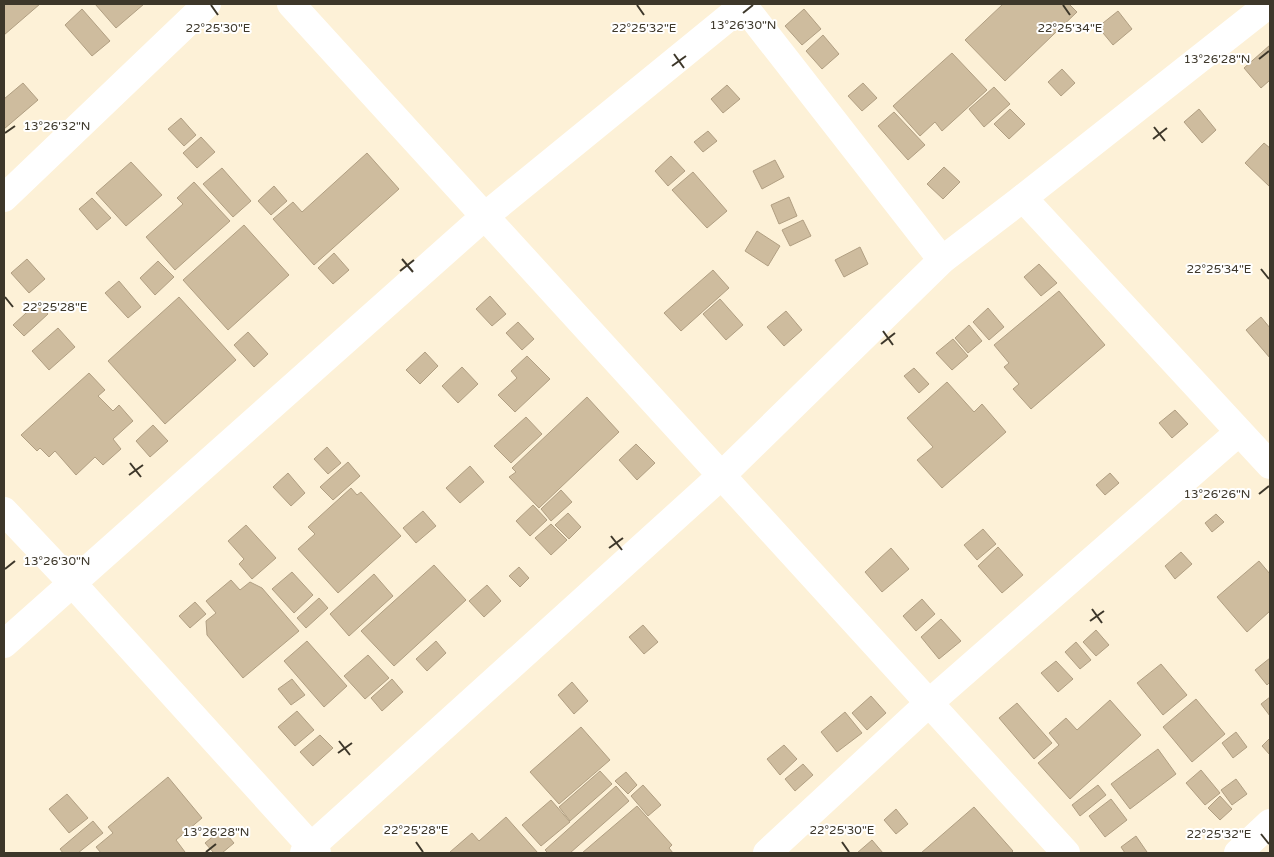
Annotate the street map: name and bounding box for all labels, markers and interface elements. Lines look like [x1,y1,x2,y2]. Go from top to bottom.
text: 13°26'30"N [710,18,777,32]
text: 22°25'30"E [185,21,251,35]
text: 22°25'32"E [611,21,677,35]
text: 22°25'34"E [1037,21,1103,35]
text: 13°26'28"N [1184,52,1251,66]
text: 13°26'32"N [24,119,91,133]
text: 22°25'34"E [1186,262,1252,276]
text: 22°25'28"E [22,300,88,314]
text: 13°26'26"N [1184,487,1251,501]
text: 13°26'30"N [24,554,91,568]
text: 22°25'28"E [383,823,449,837]
text: 22°25'30"E [809,823,875,837]
text: 13°26'28"N [183,825,250,839]
text: 22°25'32"E [1186,827,1252,841]

